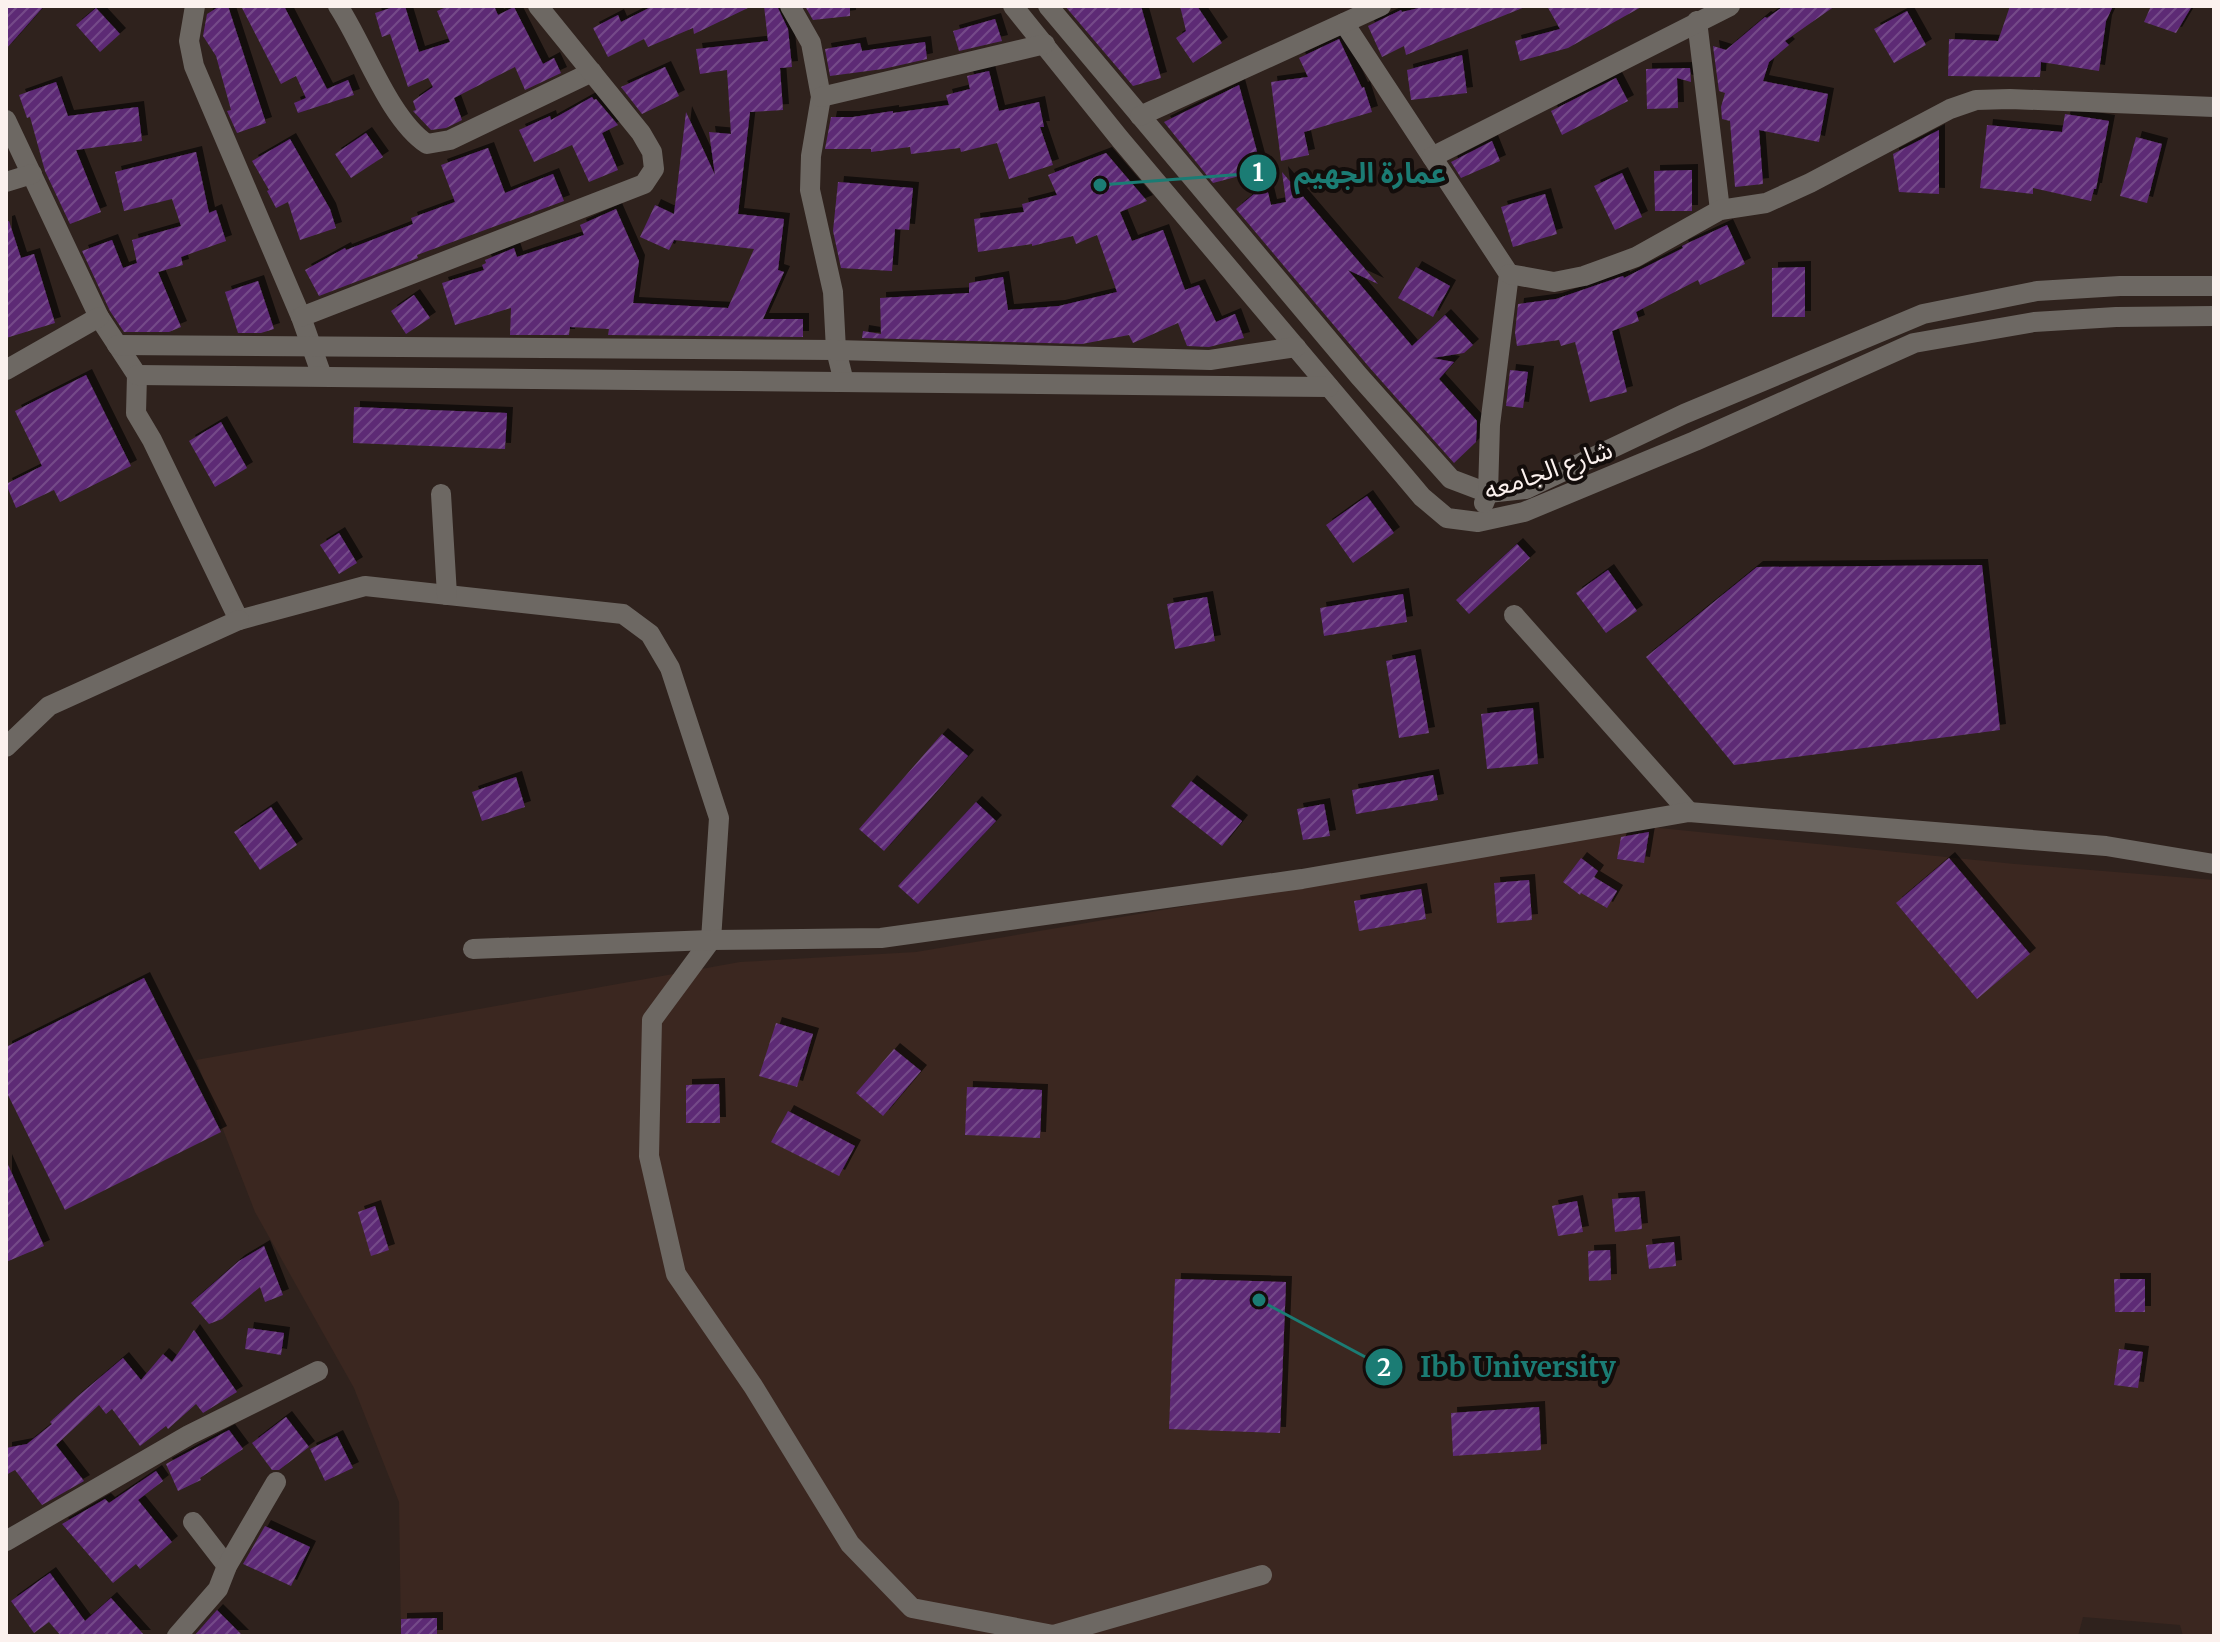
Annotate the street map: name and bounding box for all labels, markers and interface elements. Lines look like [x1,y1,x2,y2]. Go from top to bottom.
callout: عمارة الجهيم [1238,147,1462,199]
text: عمارة الجهيم [1294,155,1446,195]
text: 1 [1252,157,1264,188]
street label: شارع الجامعه [1479,432,1617,510]
callout: Ibb University [1364,1341,1632,1393]
text: Ibb University [1420,1349,1616,1385]
text: 2 [1377,1352,1391,1383]

